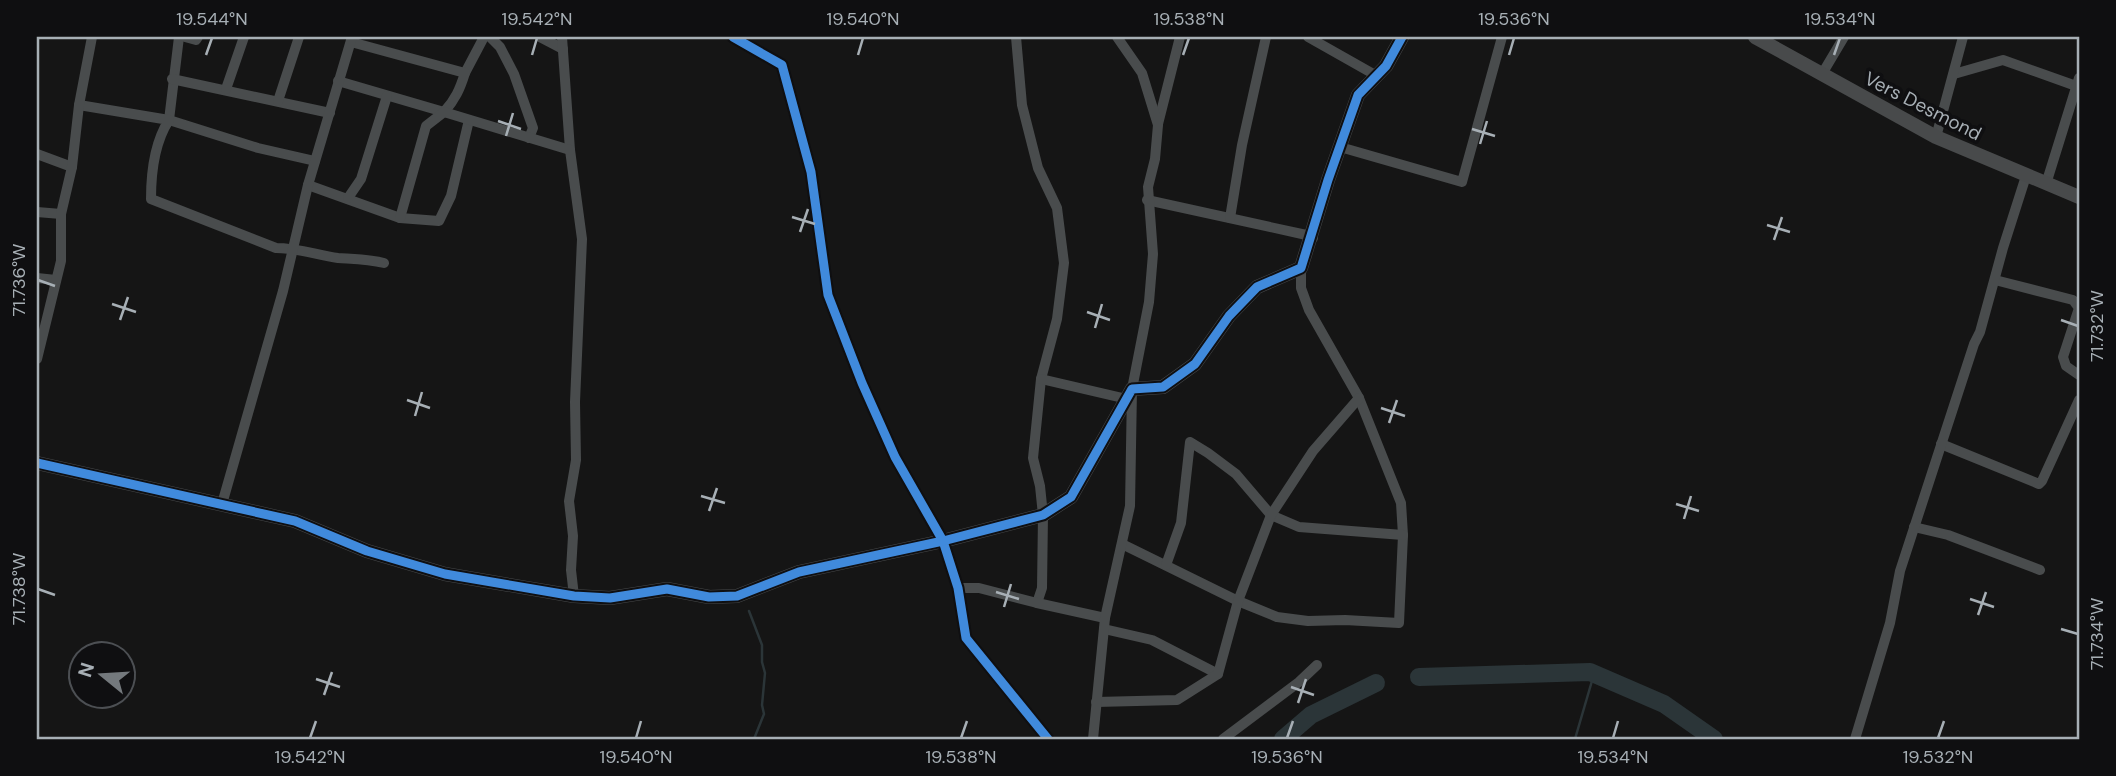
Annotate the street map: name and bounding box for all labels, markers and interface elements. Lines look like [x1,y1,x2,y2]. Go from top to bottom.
text: 19.544°N [176,7,248,31]
text: 19.542°N [502,7,572,31]
text: 19.540°N [827,7,899,31]
text: 19.538°N [1153,7,1225,31]
text: 19.536°N [1478,7,1550,31]
text: 19.534°N [1804,7,1876,31]
street label: Vers Desmond [1860,66,1986,146]
text: 71.736°W [7,243,31,317]
text: 71.732°W [2085,290,2109,362]
text: 71.738°W [7,553,31,625]
text: 71.734°W [2085,598,2109,670]
north arrow [66,640,136,710]
text: N [72,659,100,680]
text: 19.542°N [275,745,345,769]
text: 19.540°N [600,745,672,769]
text: 19.538°N [925,745,997,769]
text: 19.536°N [1251,745,1323,769]
text: 19.534°N [1577,745,1649,769]
text: 19.532°N [1903,745,1973,769]

